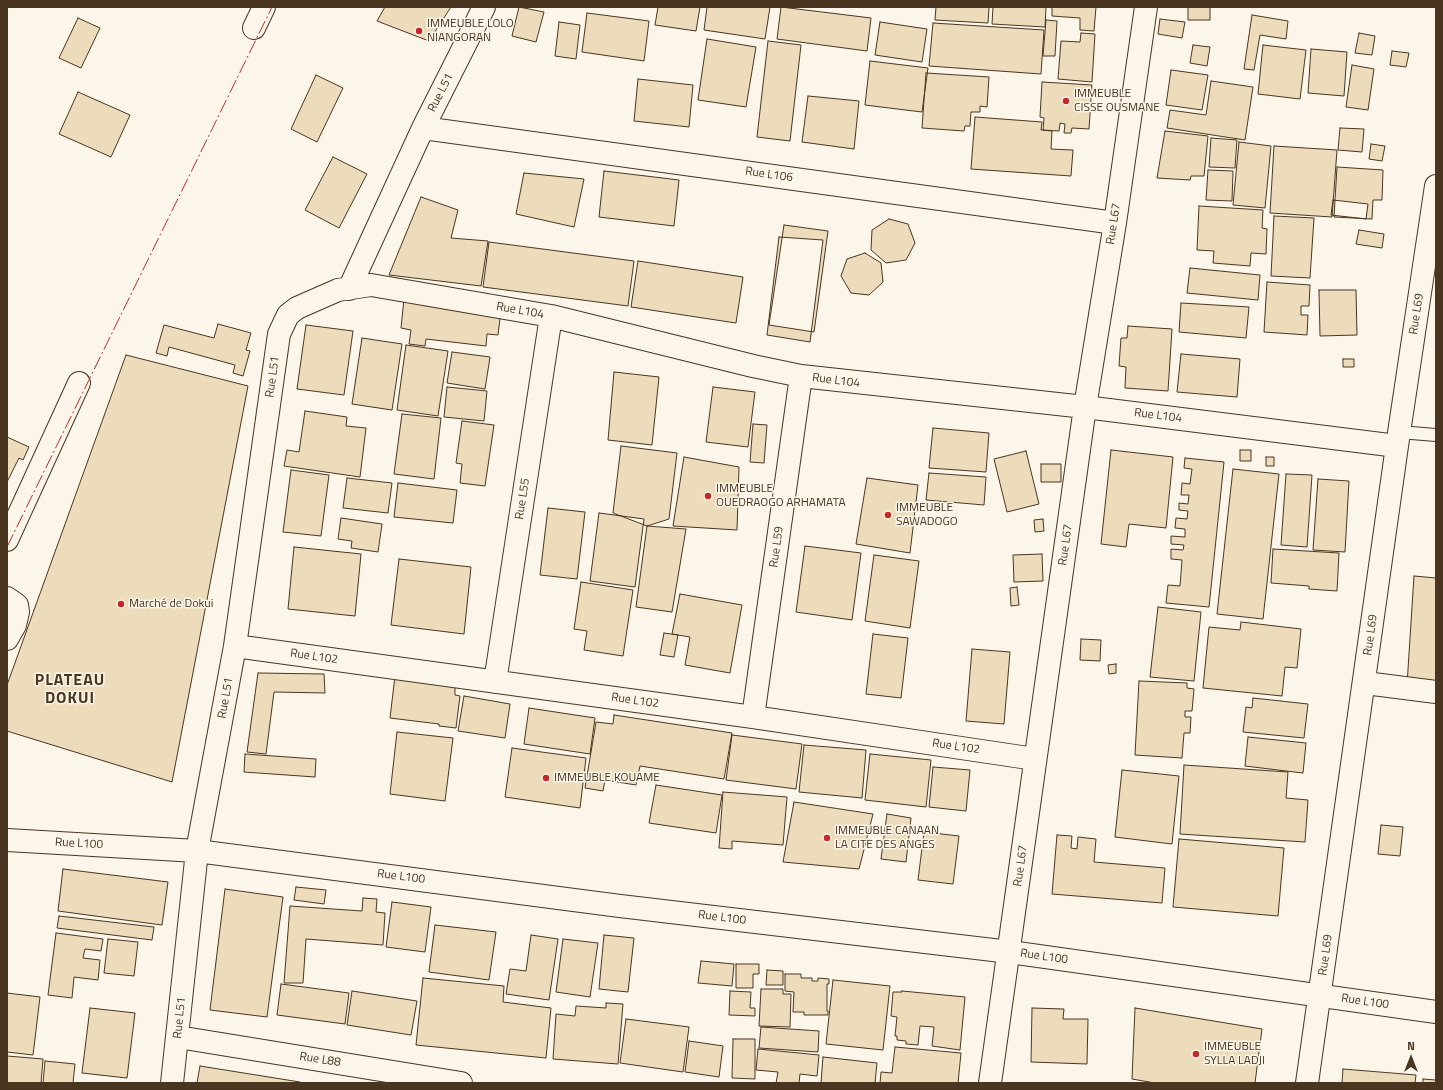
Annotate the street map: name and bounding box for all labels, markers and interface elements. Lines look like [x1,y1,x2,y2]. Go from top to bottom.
place label: IMMEUBLE LOLO NIANGORAN [427,17,514,45]
marker: IMMEUBLE LOLO NIANGORAN [414,26,424,36]
street label: Rue L51 [425,71,457,115]
place label: IMMEUBLE CISSE OUSMANE [1074,87,1160,115]
marker: IMMEUBLE CISSE OUSMANE [1061,96,1071,106]
street label: Rue L106 [744,165,794,185]
street label: Rue L67 [1104,202,1124,246]
street label: Rue L69 [1407,292,1427,336]
street label: Rue L104 [495,300,545,322]
street label: Rue L51 [263,355,283,399]
street label: Rue L104 [811,371,861,391]
street label: Rue L104 [1133,406,1183,426]
street label: Rue L55 [513,477,533,521]
place label: IMMEUBLE OUEDRAOGO ARHAMATA [716,482,846,510]
marker: IMMEUBLE OUEDRAOGO ARHAMATA [703,491,713,501]
place label: IMMEUBLE SAWADOGO [896,501,958,529]
marker: IMMEUBLE SAWADOGO [883,510,893,520]
street label: Rue L67 [1056,523,1076,567]
street label: Rue L59 [767,525,787,569]
place label: Marché de Dokui [129,597,213,611]
marker: Marché de Dokui [116,599,126,609]
street label: Rue L69 [1361,613,1381,657]
street label: Rue L102 [289,647,339,667]
district label: PLATEAU DOKUI [35,671,105,709]
street label: Rue L51 [215,676,237,720]
street label: Rue L102 [610,691,660,711]
street label: Rue L102 [931,737,981,757]
place label: IMMEUBLE KOUAME [554,771,660,785]
marker: IMMEUBLE KOUAME [541,773,551,783]
place label: IMMEUBLE CANAAN LA CITE DES ANGES [835,824,939,852]
marker: IMMEUBLE CANAAN LA CITE DES ANGES [822,833,832,843]
street label: Rue L100 [54,836,104,852]
street label: Rue L67 [1011,844,1031,888]
street label: Rue L100 [376,867,426,887]
street label: Rue L100 [697,908,747,928]
street label: Rue L69 [1316,933,1336,977]
street label: Rue L100 [1019,947,1069,967]
street label: Rue L100 [1340,992,1390,1012]
street label: Rue L51 [171,997,189,1039]
north arrow [1391,1038,1431,1078]
text: N [1407,1038,1415,1054]
place label: IMMEUBLE SYLLA LADJI [1204,1040,1265,1068]
marker: IMMEUBLE SYLLA LADJI [1191,1049,1201,1059]
street label: Rue L88 [298,1050,342,1070]

